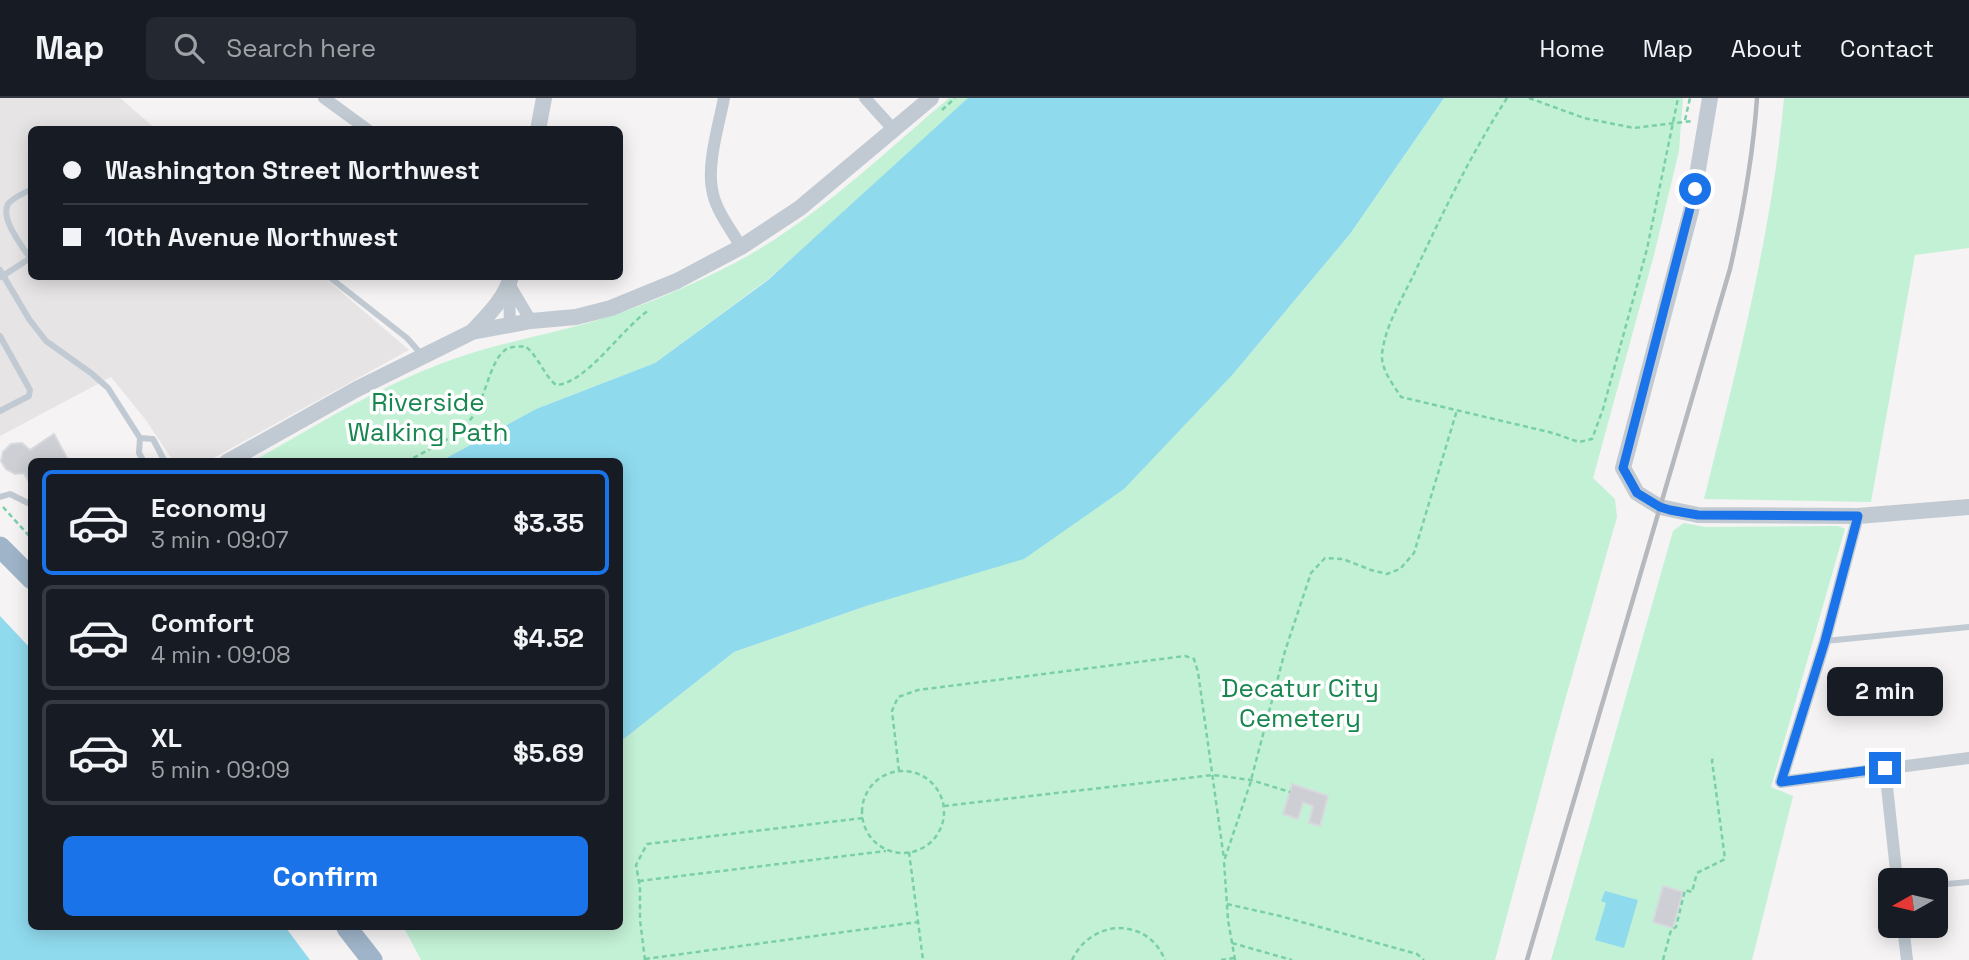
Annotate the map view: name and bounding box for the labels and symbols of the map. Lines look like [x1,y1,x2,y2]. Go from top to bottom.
route start [1679,173,1711,205]
park label: Riverside Walking Path [348,385,508,449]
callout: 2 min [1827,666,1943,716]
park label: Decatur City Cemetery [1221,671,1379,735]
route end [1869,752,1901,784]
north arrow [1878,868,1948,938]

